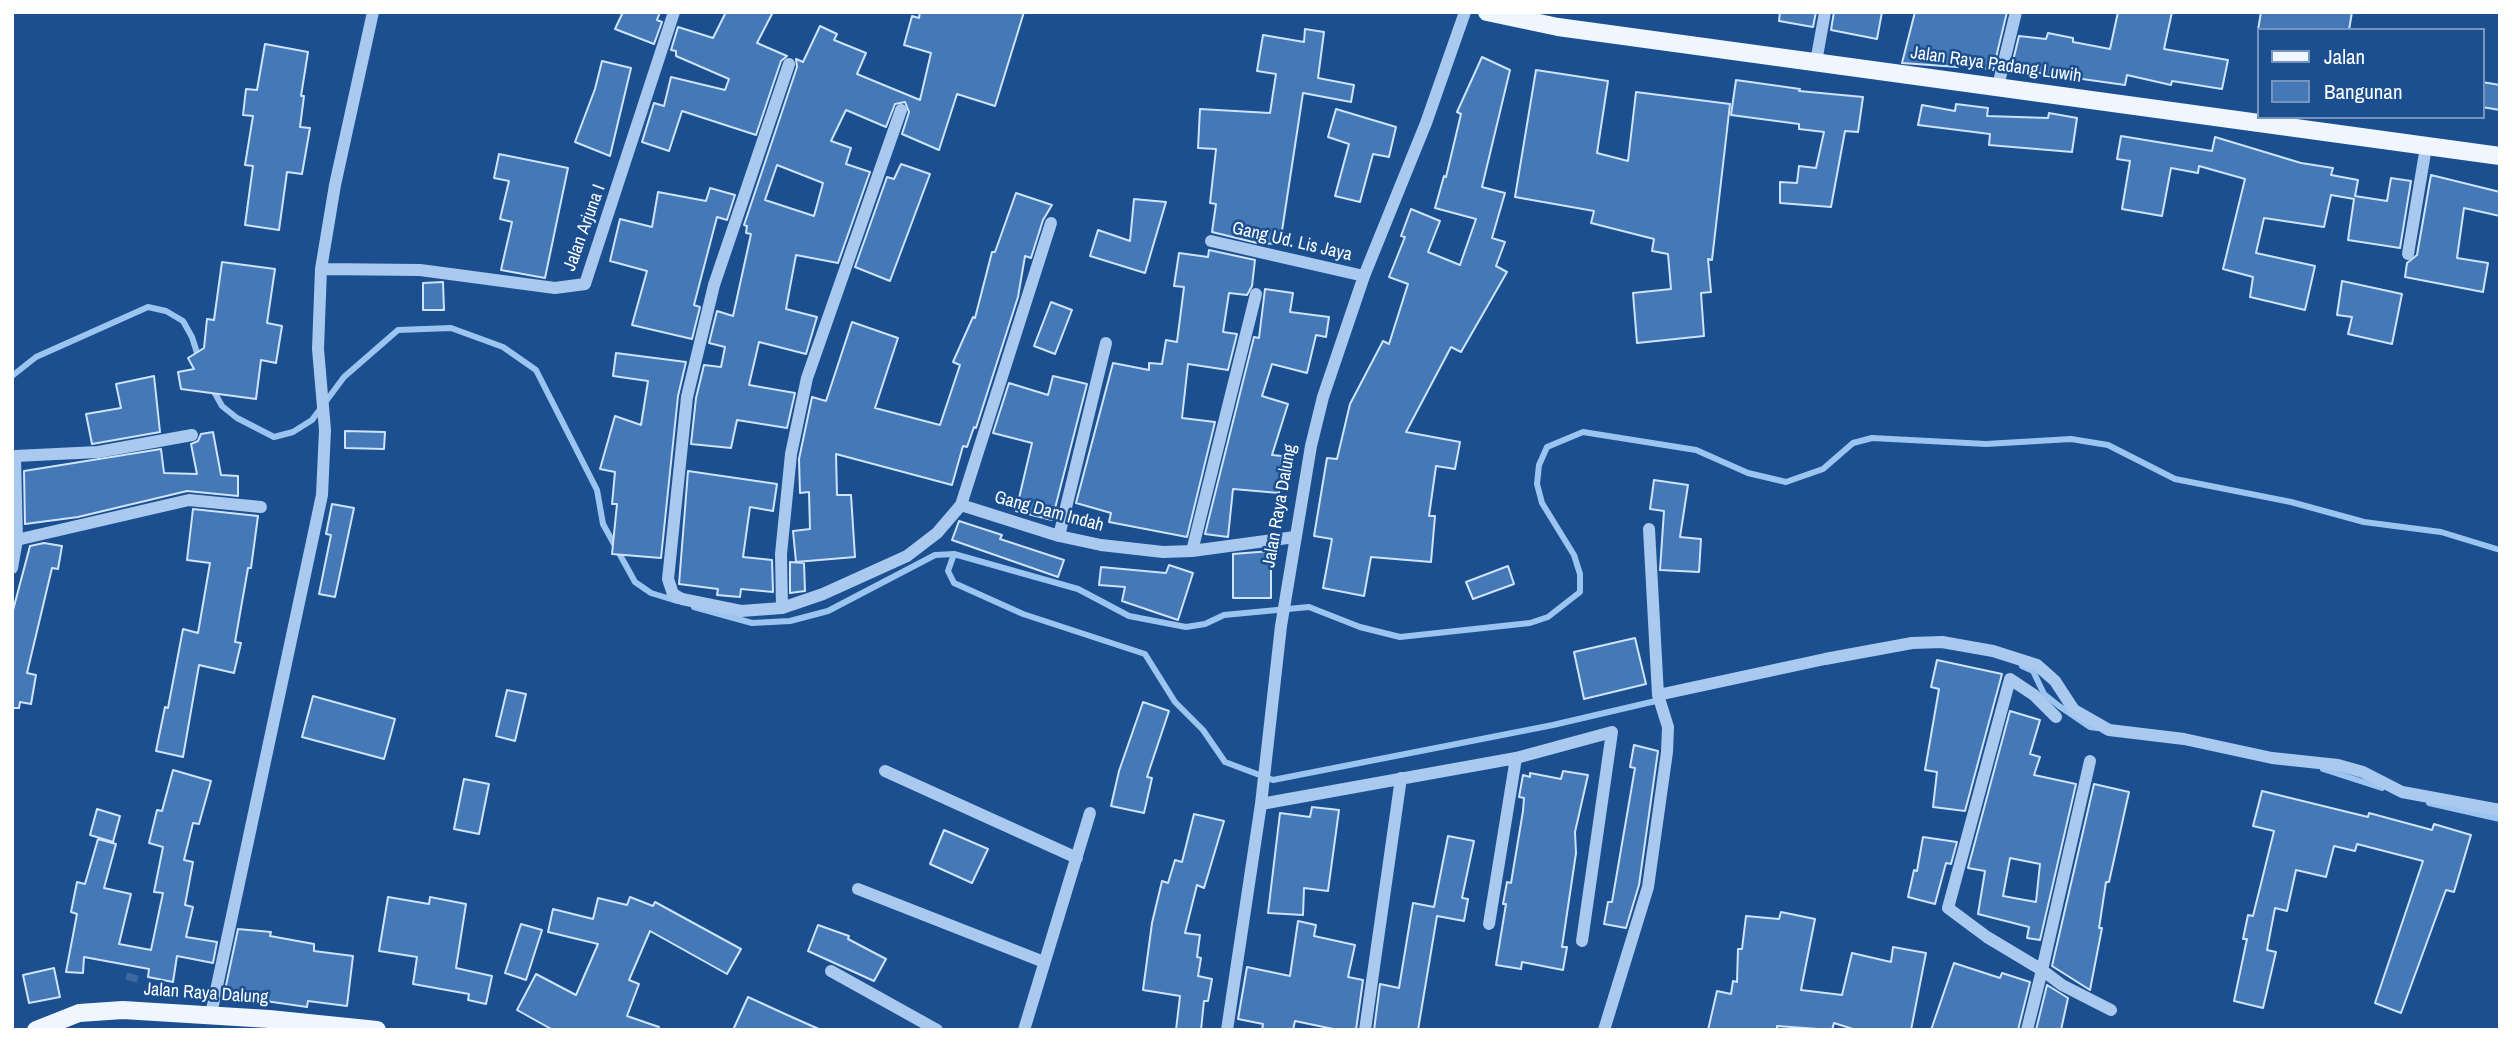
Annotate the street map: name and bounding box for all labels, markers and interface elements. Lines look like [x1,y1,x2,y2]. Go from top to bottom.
legend [2256,28,2484,119]
street label: Jalan Raya Padang Luwih [1909,42,2083,88]
text: Jalan [2324,42,2365,71]
text: Bangunan [2324,77,2403,106]
street label: Jalan Arjuna I [559,182,611,274]
street label: Gang Ud. Lis Jaya [1230,218,1354,266]
street label: Jalan Raya Dalung [1259,443,1301,569]
street label: Gang Dam Indah [992,487,1106,537]
street label: Jalan Raya Dalung [143,979,269,1009]

